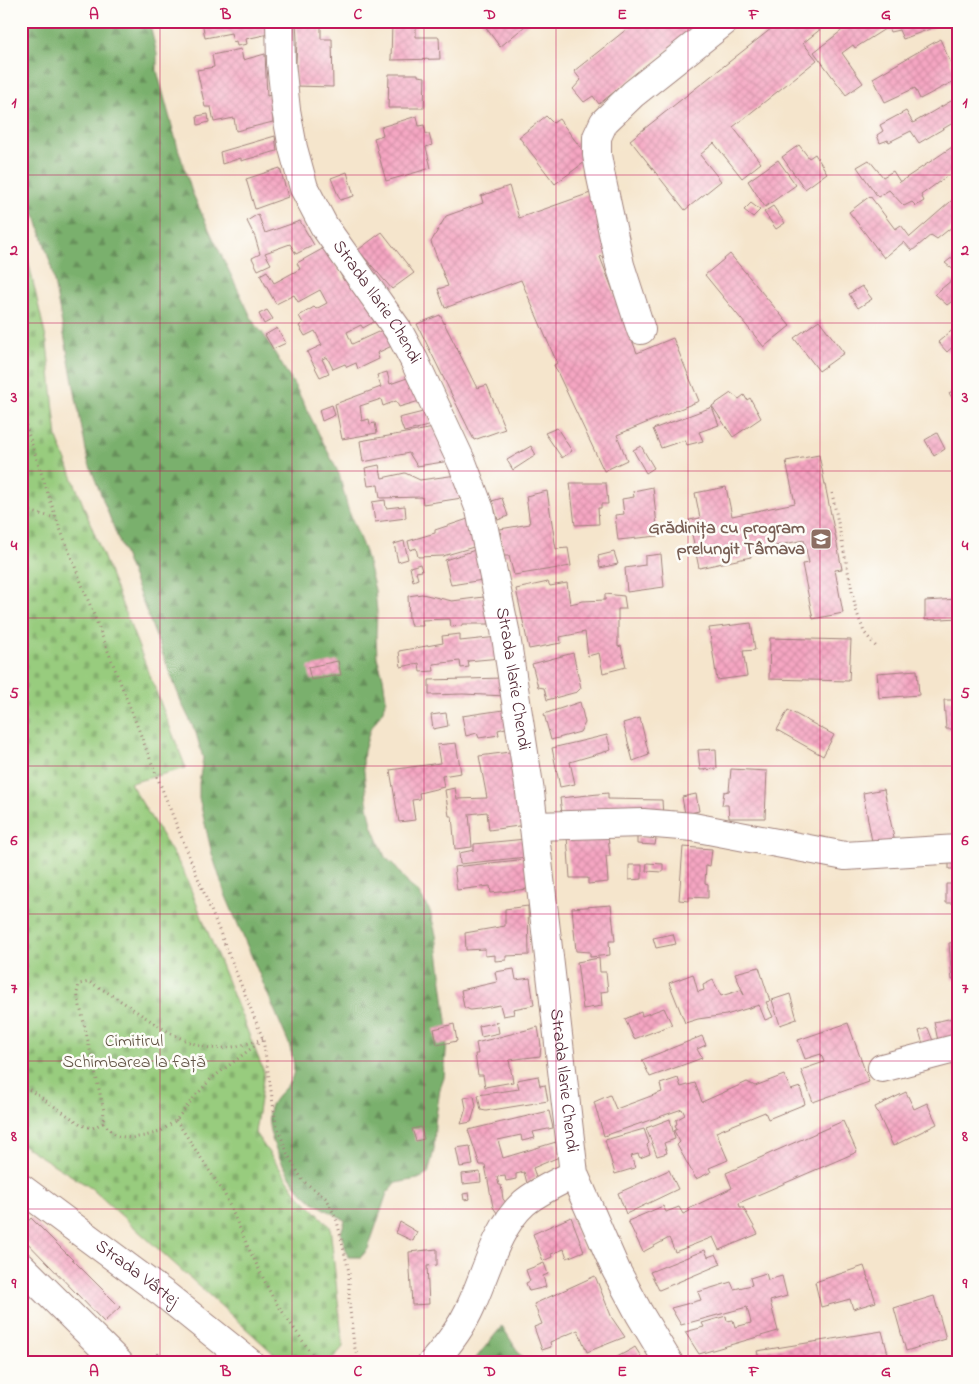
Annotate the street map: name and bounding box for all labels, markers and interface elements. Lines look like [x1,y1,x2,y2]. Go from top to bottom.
text: A [89,3,99,27]
text: B [220,3,232,27]
text: C [354,3,363,27]
text: D [483,3,496,27]
text: E [617,3,627,27]
text: F [748,3,760,27]
text: G [881,3,891,27]
text: 1 [11,91,17,115]
text: 1 [962,91,968,115]
street label: Strada Ilarie Chendi [325,235,427,368]
text: 2 [9,239,18,263]
text: 2 [960,239,969,263]
text: 3 [10,386,18,410]
text: 3 [961,386,969,410]
place label: Grădinița cu program prelungit Târnava [648,516,805,564]
school or university icon: Grădinița cu program prelungit Târnava [809,527,833,551]
text: 4 [10,534,18,558]
text: 4 [961,534,969,558]
street label: Strada Ilarie Chendi [488,605,536,752]
text: 5 [9,682,19,706]
text: 5 [960,682,970,706]
text: 6 [9,829,18,853]
text: 6 [960,829,969,853]
text: 7 [11,977,18,1001]
text: 7 [962,977,969,1001]
street label: Strada Ilarie Chendi [542,1007,584,1154]
park label: Cimitirul Schimbarea la față [63,1029,205,1076]
text: 8 [10,1125,17,1149]
text: 8 [961,1125,968,1149]
street label: Strada Vârtej [89,1234,184,1314]
text: 9 [11,1272,17,1296]
text: 9 [962,1272,968,1296]
text: A [89,1360,99,1384]
text: B [220,1360,232,1384]
text: C [354,1360,363,1384]
text: D [483,1360,496,1384]
text: E [617,1360,627,1384]
text: F [748,1360,760,1384]
text: G [881,1360,891,1384]

